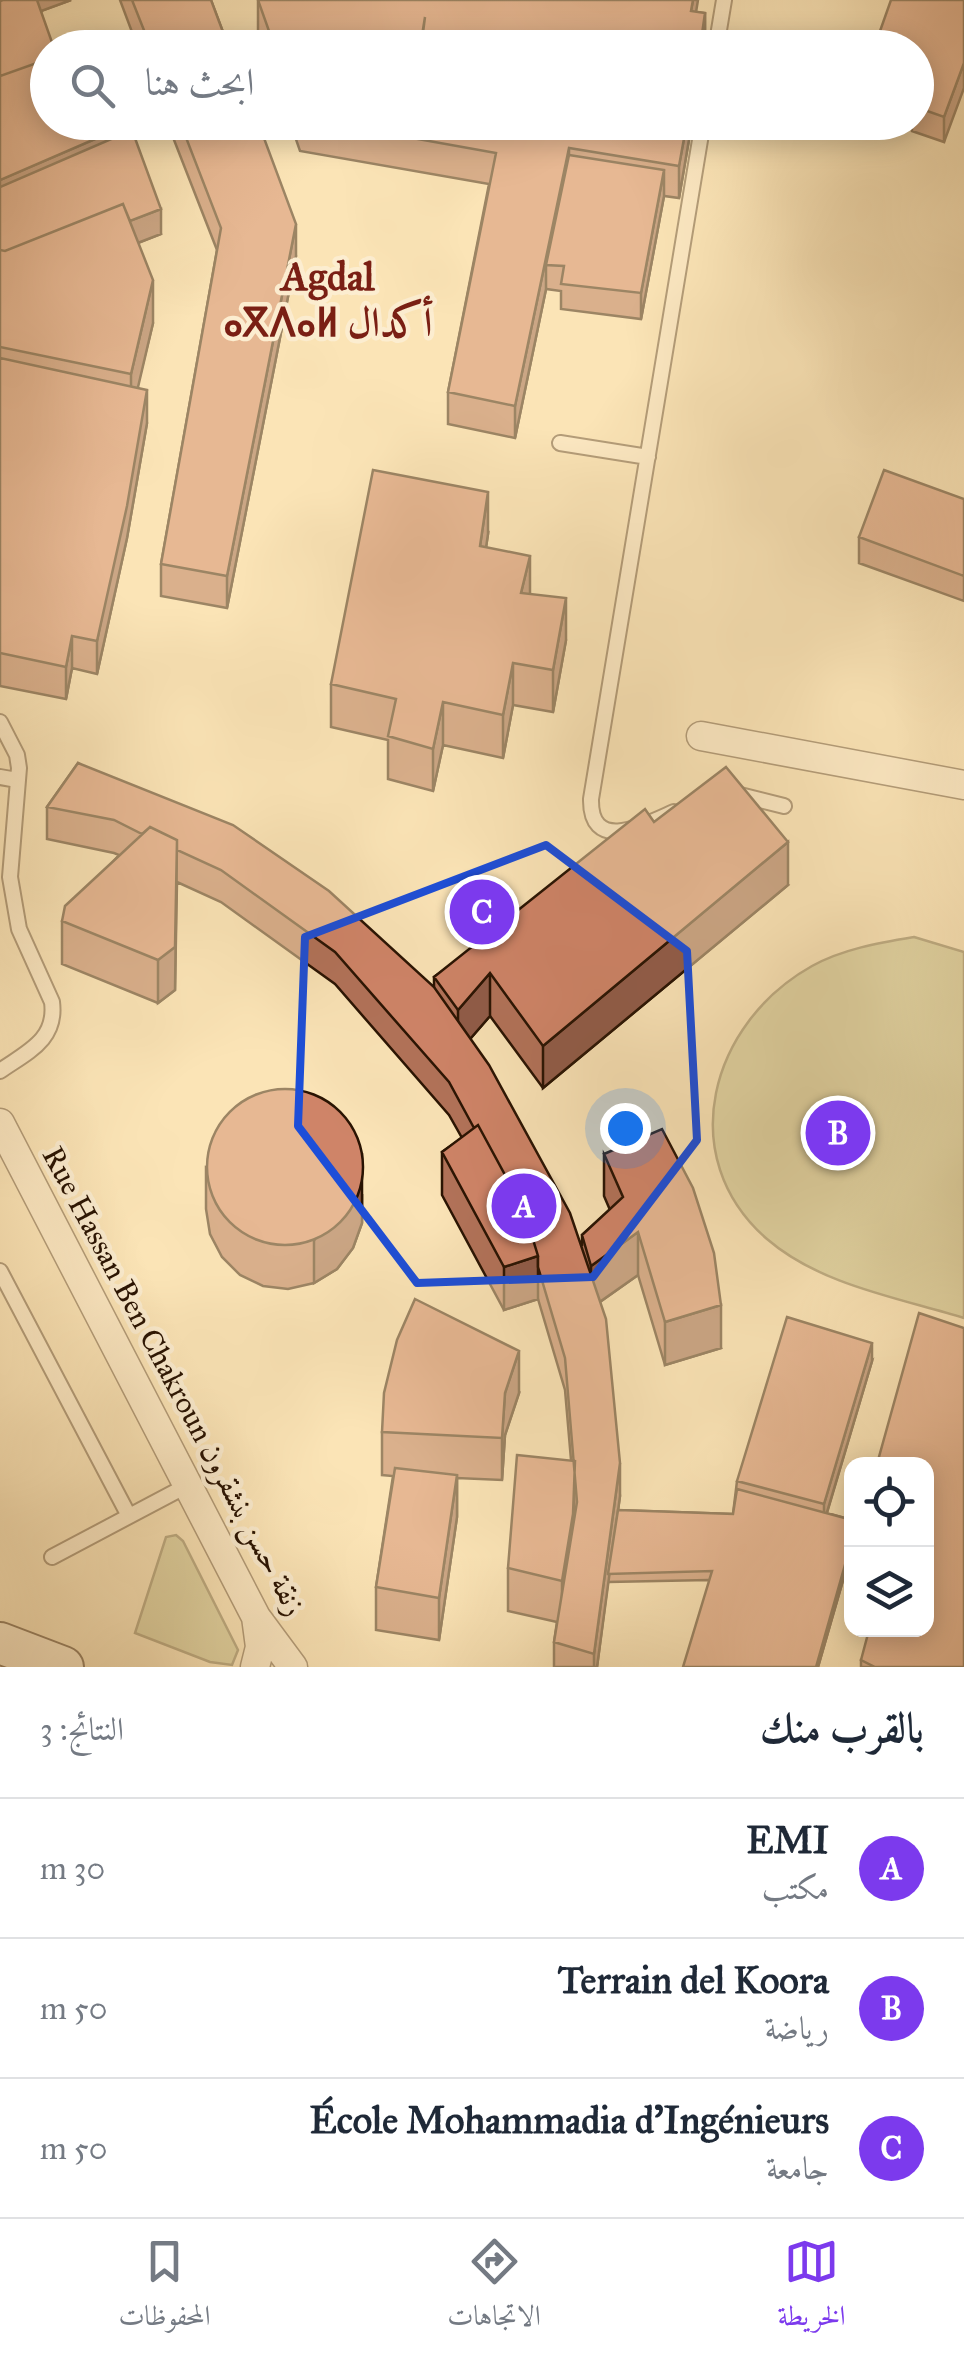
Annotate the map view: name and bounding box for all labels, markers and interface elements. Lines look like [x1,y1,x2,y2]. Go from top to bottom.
search box [30,30,934,140]
icon: search [65,58,120,113]
text: ابحث هنا [145,59,255,105]
district label: Agdal ⴰⴳⴷⴰⵍ أكدال [223,252,433,347]
pin: C [450,874,514,950]
pin: B [806,1096,870,1170]
your location [600,1103,651,1154]
street label: Rue Hassan Ben Chakroun زنقة حسن بنشقرون [33,1140,313,1623]
pin: A [492,1168,556,1244]
map controls [844,1457,934,1637]
button: locate [844,1457,934,1547]
button: layers [844,1547,934,1637]
text: بالقرب منك [760,1702,924,1754]
text: النتائج: 3 [40,1710,124,1749]
text: EMI [746,1817,829,1863]
text: 30 m [40,1849,105,1888]
text: A [881,1849,902,1888]
text: مكتب [762,1869,829,1908]
text: Terrain del Koora [558,1957,829,2003]
text: 50 m [40,1989,107,2028]
text: B [881,1989,902,2028]
text: رياضة [764,2009,829,2048]
text: École Mohammadia d'Ingénieurs [310,2097,829,2143]
text: 50 m [40,2129,107,2168]
text: C [881,2129,902,2168]
text: جامعة [766,2149,829,2188]
tab: المحفوظات [118,2234,211,2343]
tab: الاتجاهات [447,2234,541,2343]
tab: الخريطة [778,2234,846,2343]

